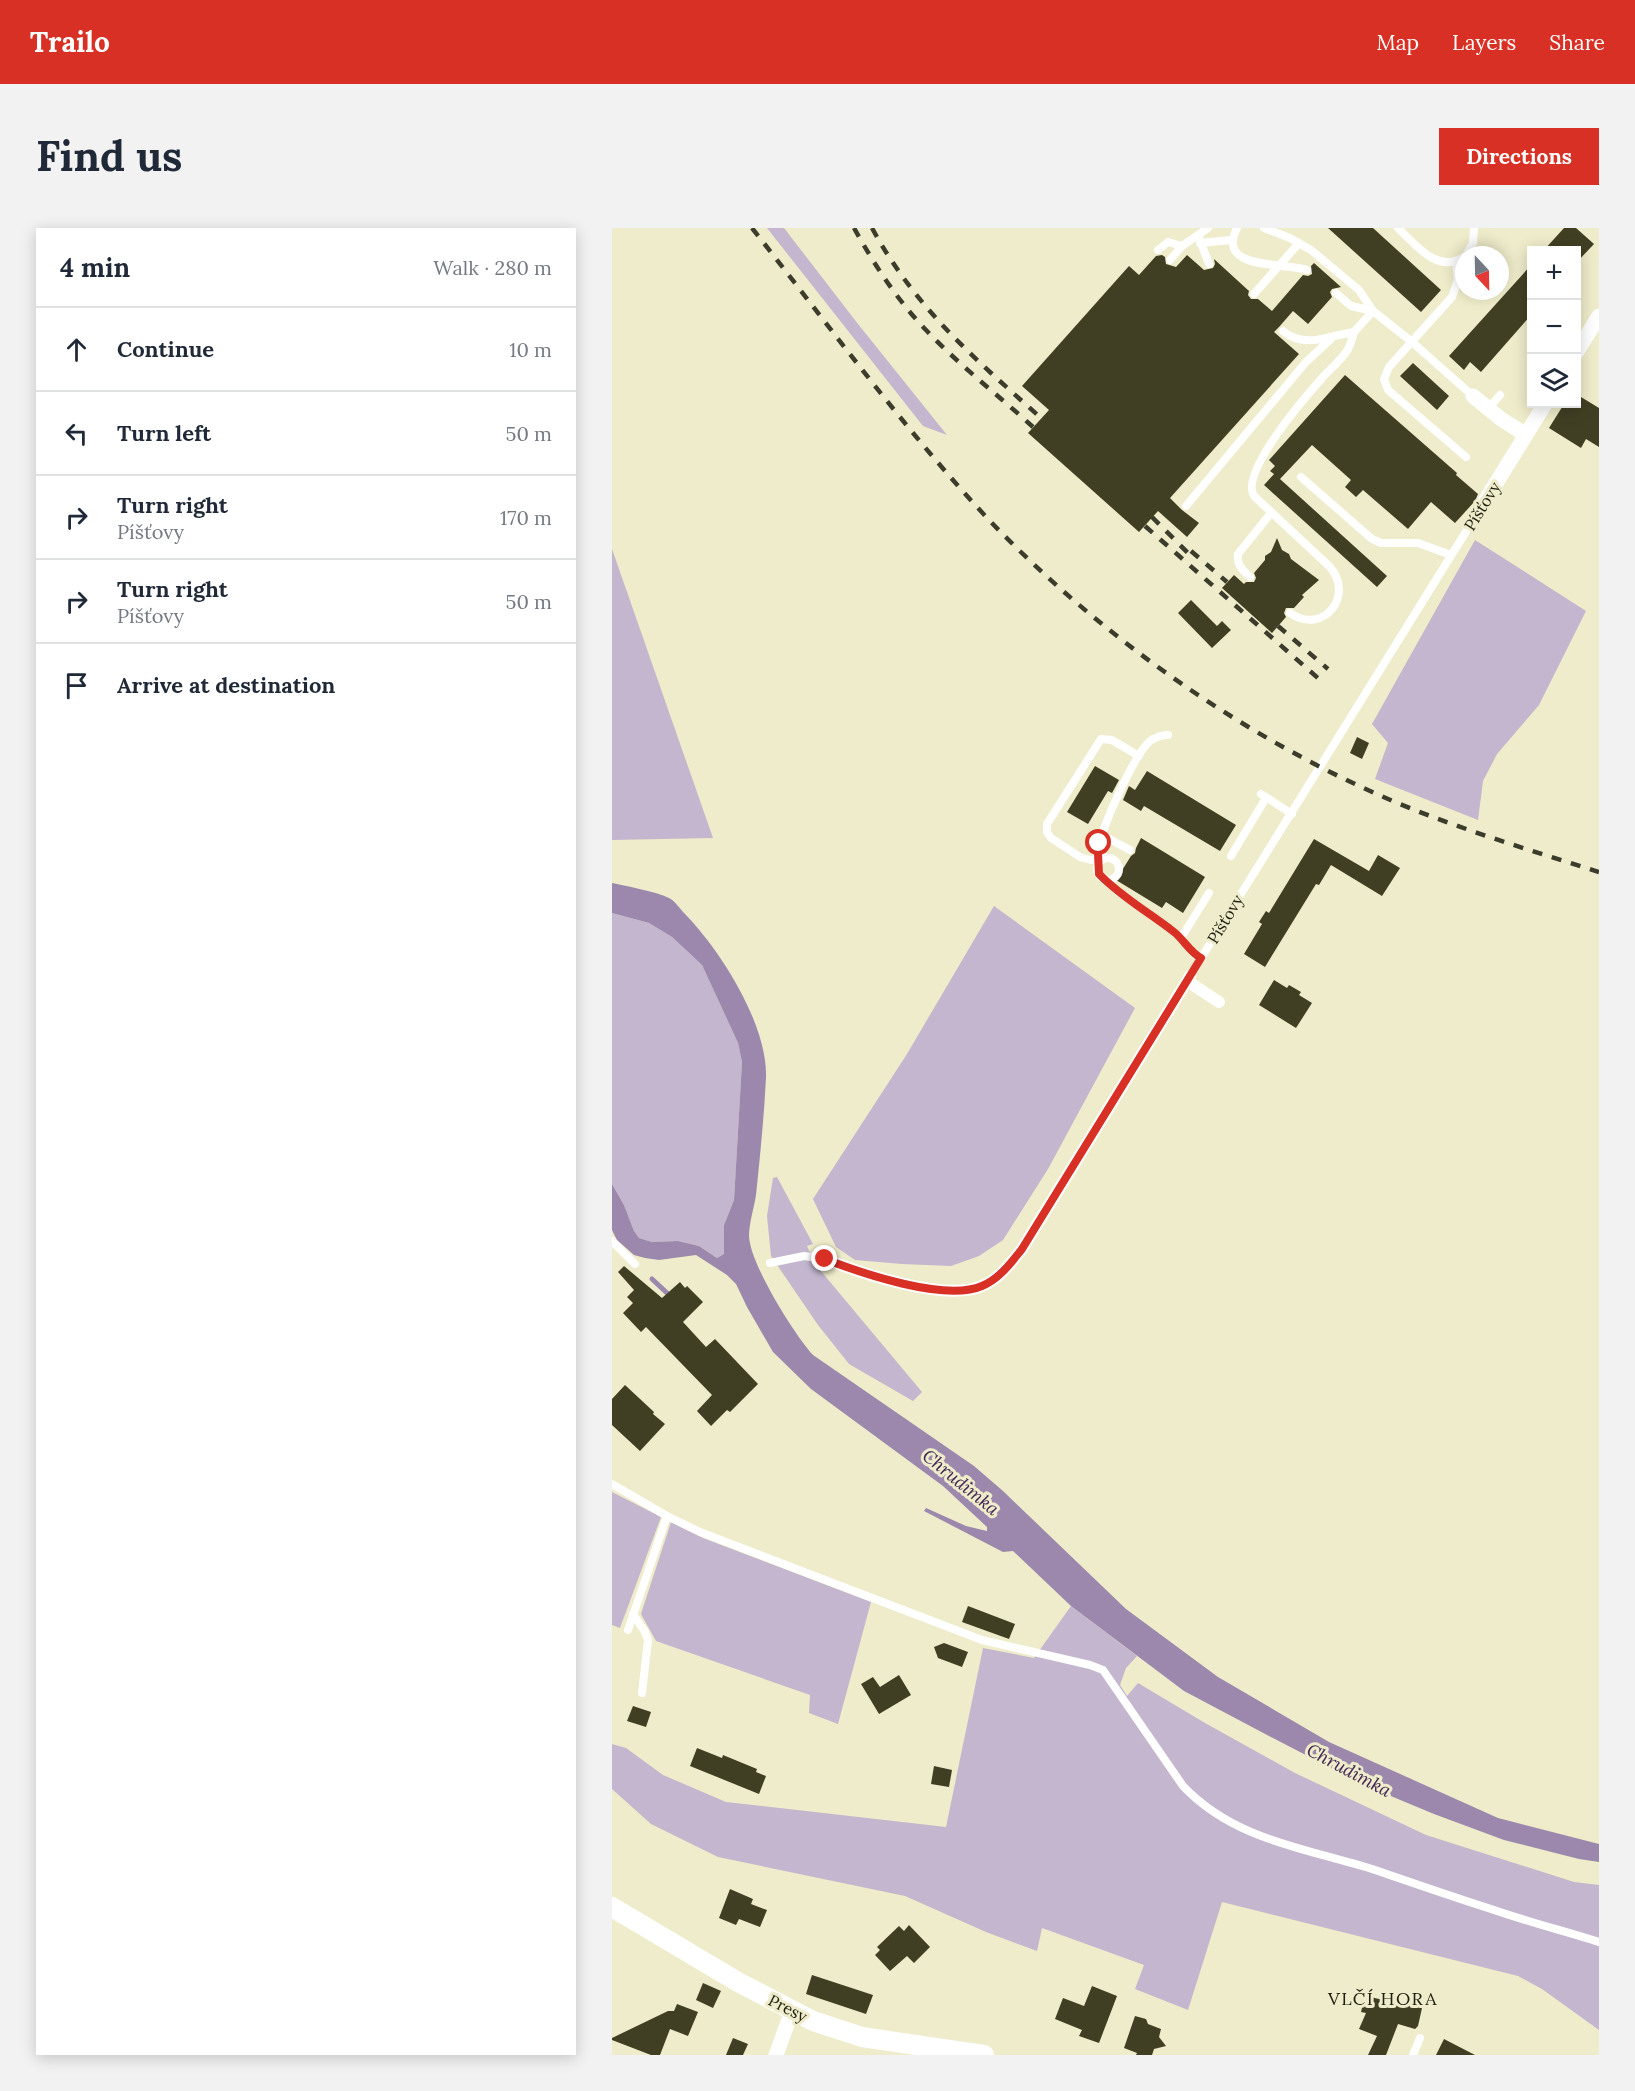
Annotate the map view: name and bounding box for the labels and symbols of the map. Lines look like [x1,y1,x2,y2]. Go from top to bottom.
north arrow [1455,246,1509,300]
street label: Píšťovy [1459,478,1505,534]
route start [1085,829,1111,855]
street label: Píšťovy [1203,890,1248,947]
route end [811,1245,837,1271]
water label: Chrudimka [918,1444,1004,1520]
water label: Chrudimka [1303,1738,1395,1802]
district label: VLČÍ HORA [1327,1987,1438,2010]
street label: Presy [765,1990,811,2026]

